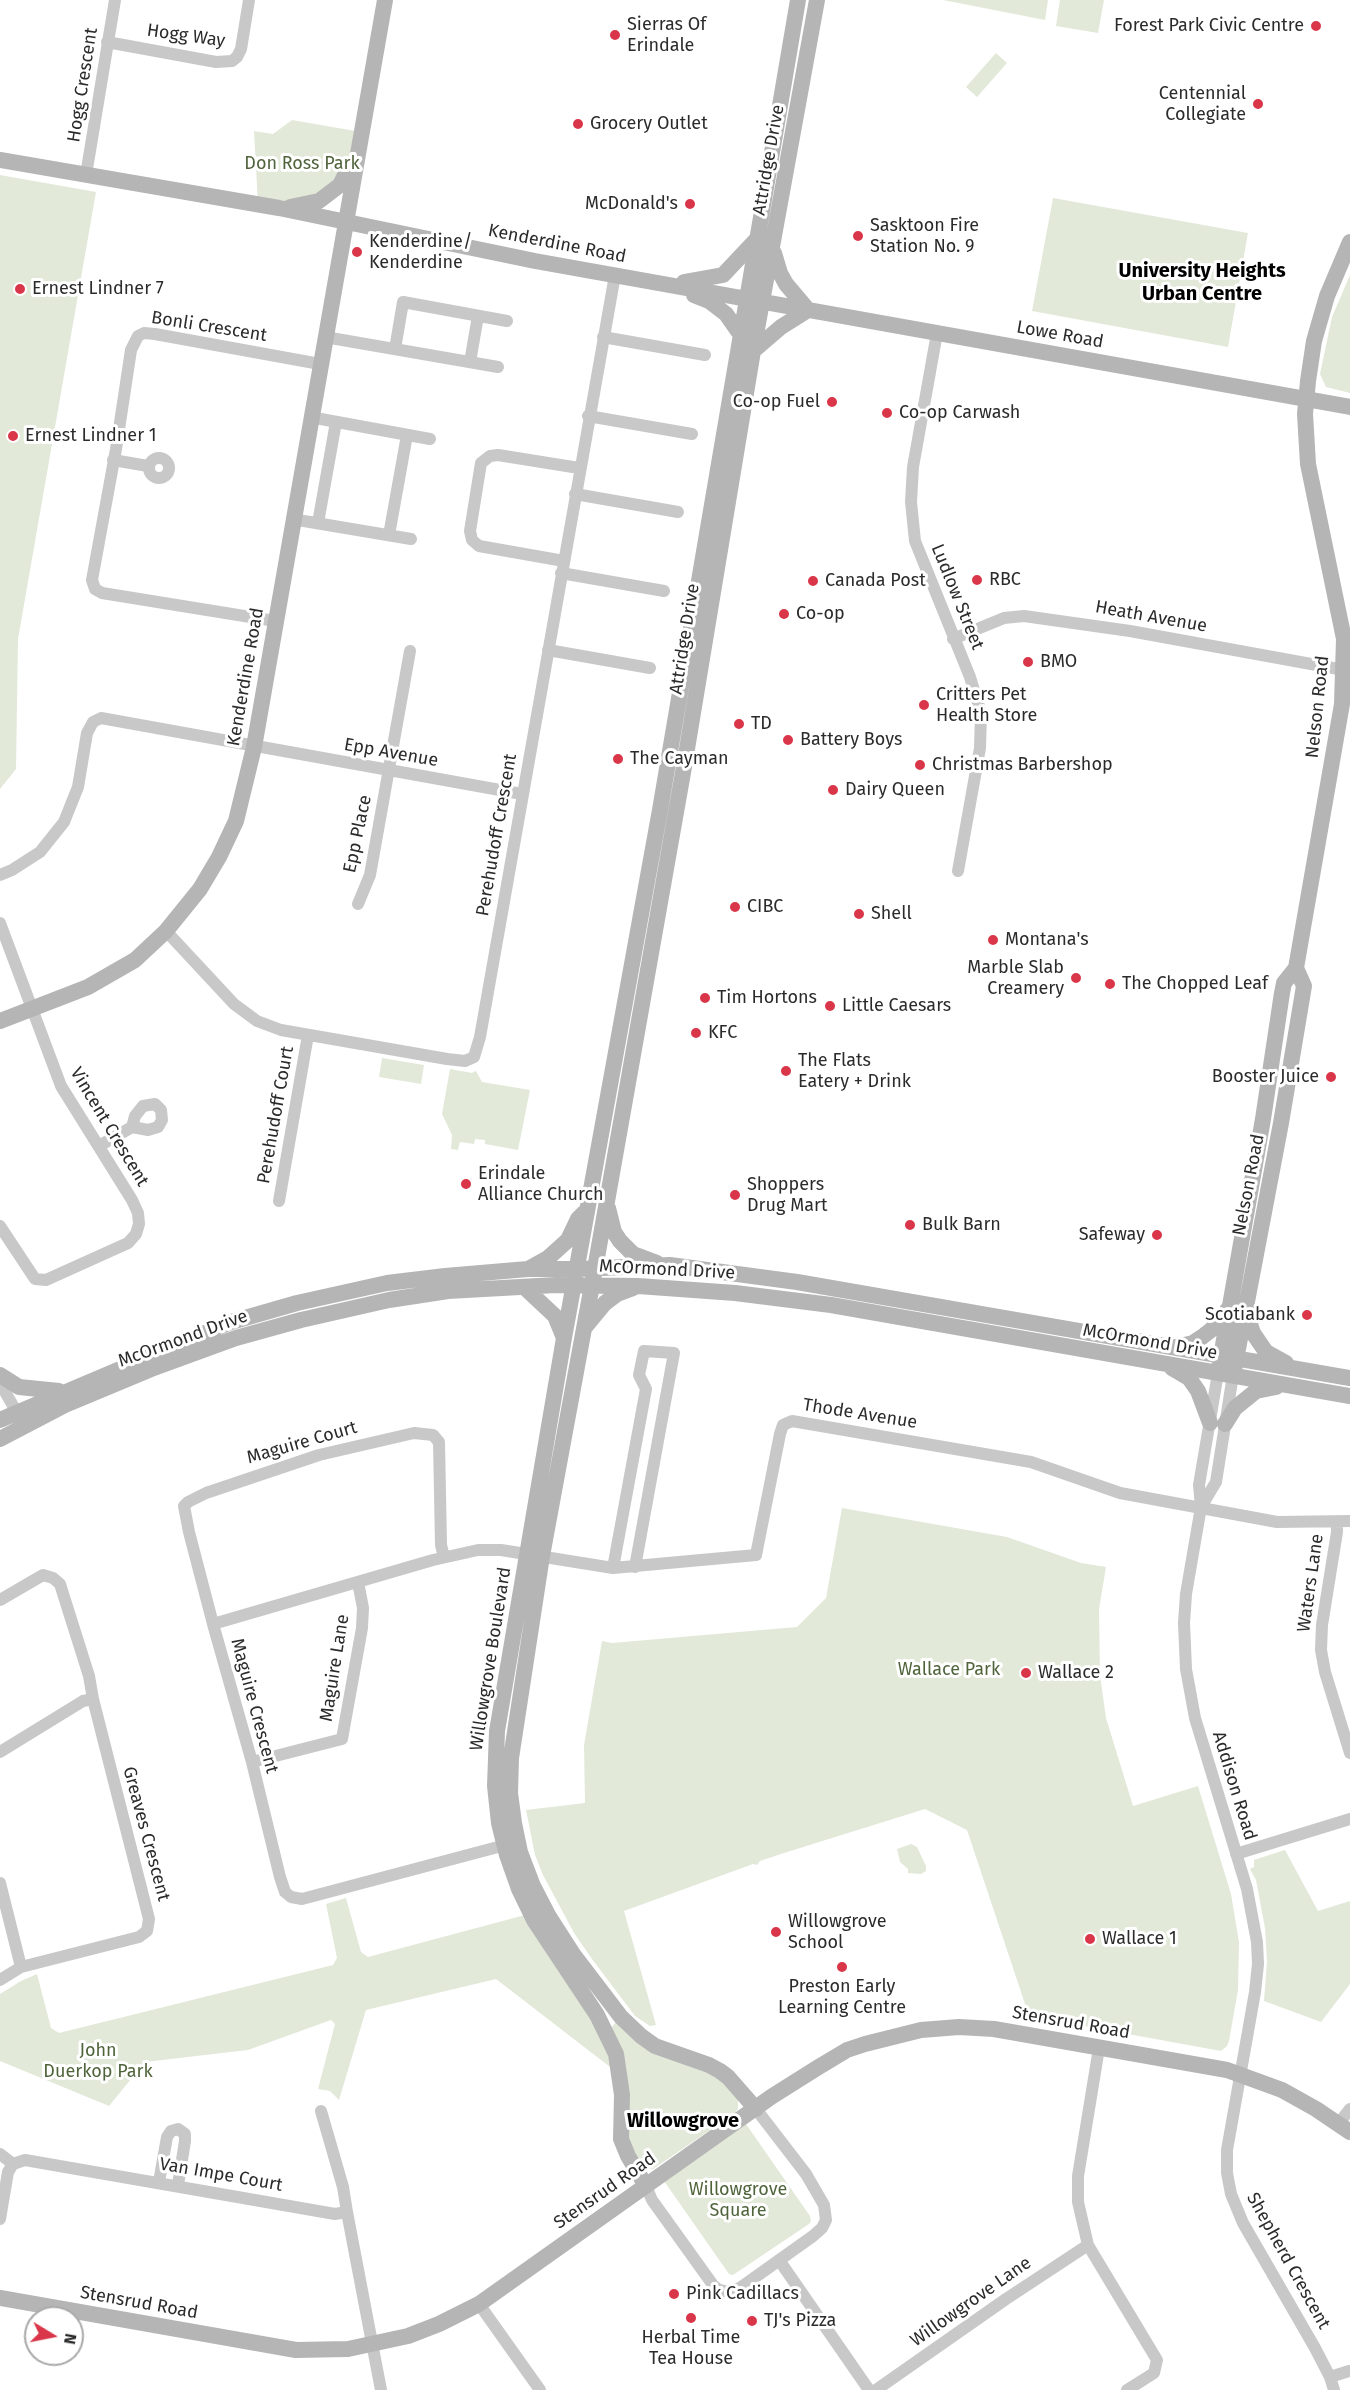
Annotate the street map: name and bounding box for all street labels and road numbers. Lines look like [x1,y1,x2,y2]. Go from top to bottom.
street label: Hogg Way [145,20,227,52]
street label: Hogg Crescent [63,26,103,144]
street label: Attridge Drive [749,103,789,217]
street label: Kenderdine Road [486,220,628,268]
street label: Bonli Crescent [150,307,268,347]
street label: Lowe Road [1015,317,1105,353]
street label: Ludlow Street [926,541,988,653]
street label: Attridge Drive [666,582,704,696]
street label: Heath Avenue [1093,597,1209,637]
street label: Kenderdine Road [223,606,269,748]
street label: Nelson Road [1302,655,1334,759]
street label: Epp Avenue [342,734,440,772]
street label: Perehudoff Crescent [472,752,522,918]
street label: Epp Place [339,793,377,875]
street label: Perehudoff Court [253,1045,299,1185]
street label: Vincent Crescent [65,1064,153,1190]
street label: Nelson Road [1229,1132,1269,1238]
street label: McOrmond Drive [598,1256,736,1284]
street label: McOrmond Drive [115,1306,251,1372]
street label: McOrmond Drive [1081,1320,1219,1364]
street label: Thode Avenue [801,1394,919,1434]
street label: Maguire Court [244,1417,360,1469]
street label: Waters Lane [1293,1533,1329,1633]
street label: Willowgrove Boulevard [466,1566,516,1752]
street label: Maguire Lane [316,1613,354,1723]
street label: Maguire Crescent [226,1636,282,1776]
street label: Addison Road [1207,1729,1261,1843]
street label: Greaves Crescent [118,1764,174,1904]
street label: Stensrud Road [1010,2002,1132,2044]
street label: Stensrud Road [550,2148,660,2234]
street label: Van Impe Court [158,2154,284,2196]
street label: Shepherd Crescent [1242,2189,1334,2333]
street label: Willowgrove Lane [907,2252,1035,2352]
street label: Stensrud Road [78,2282,200,2324]

